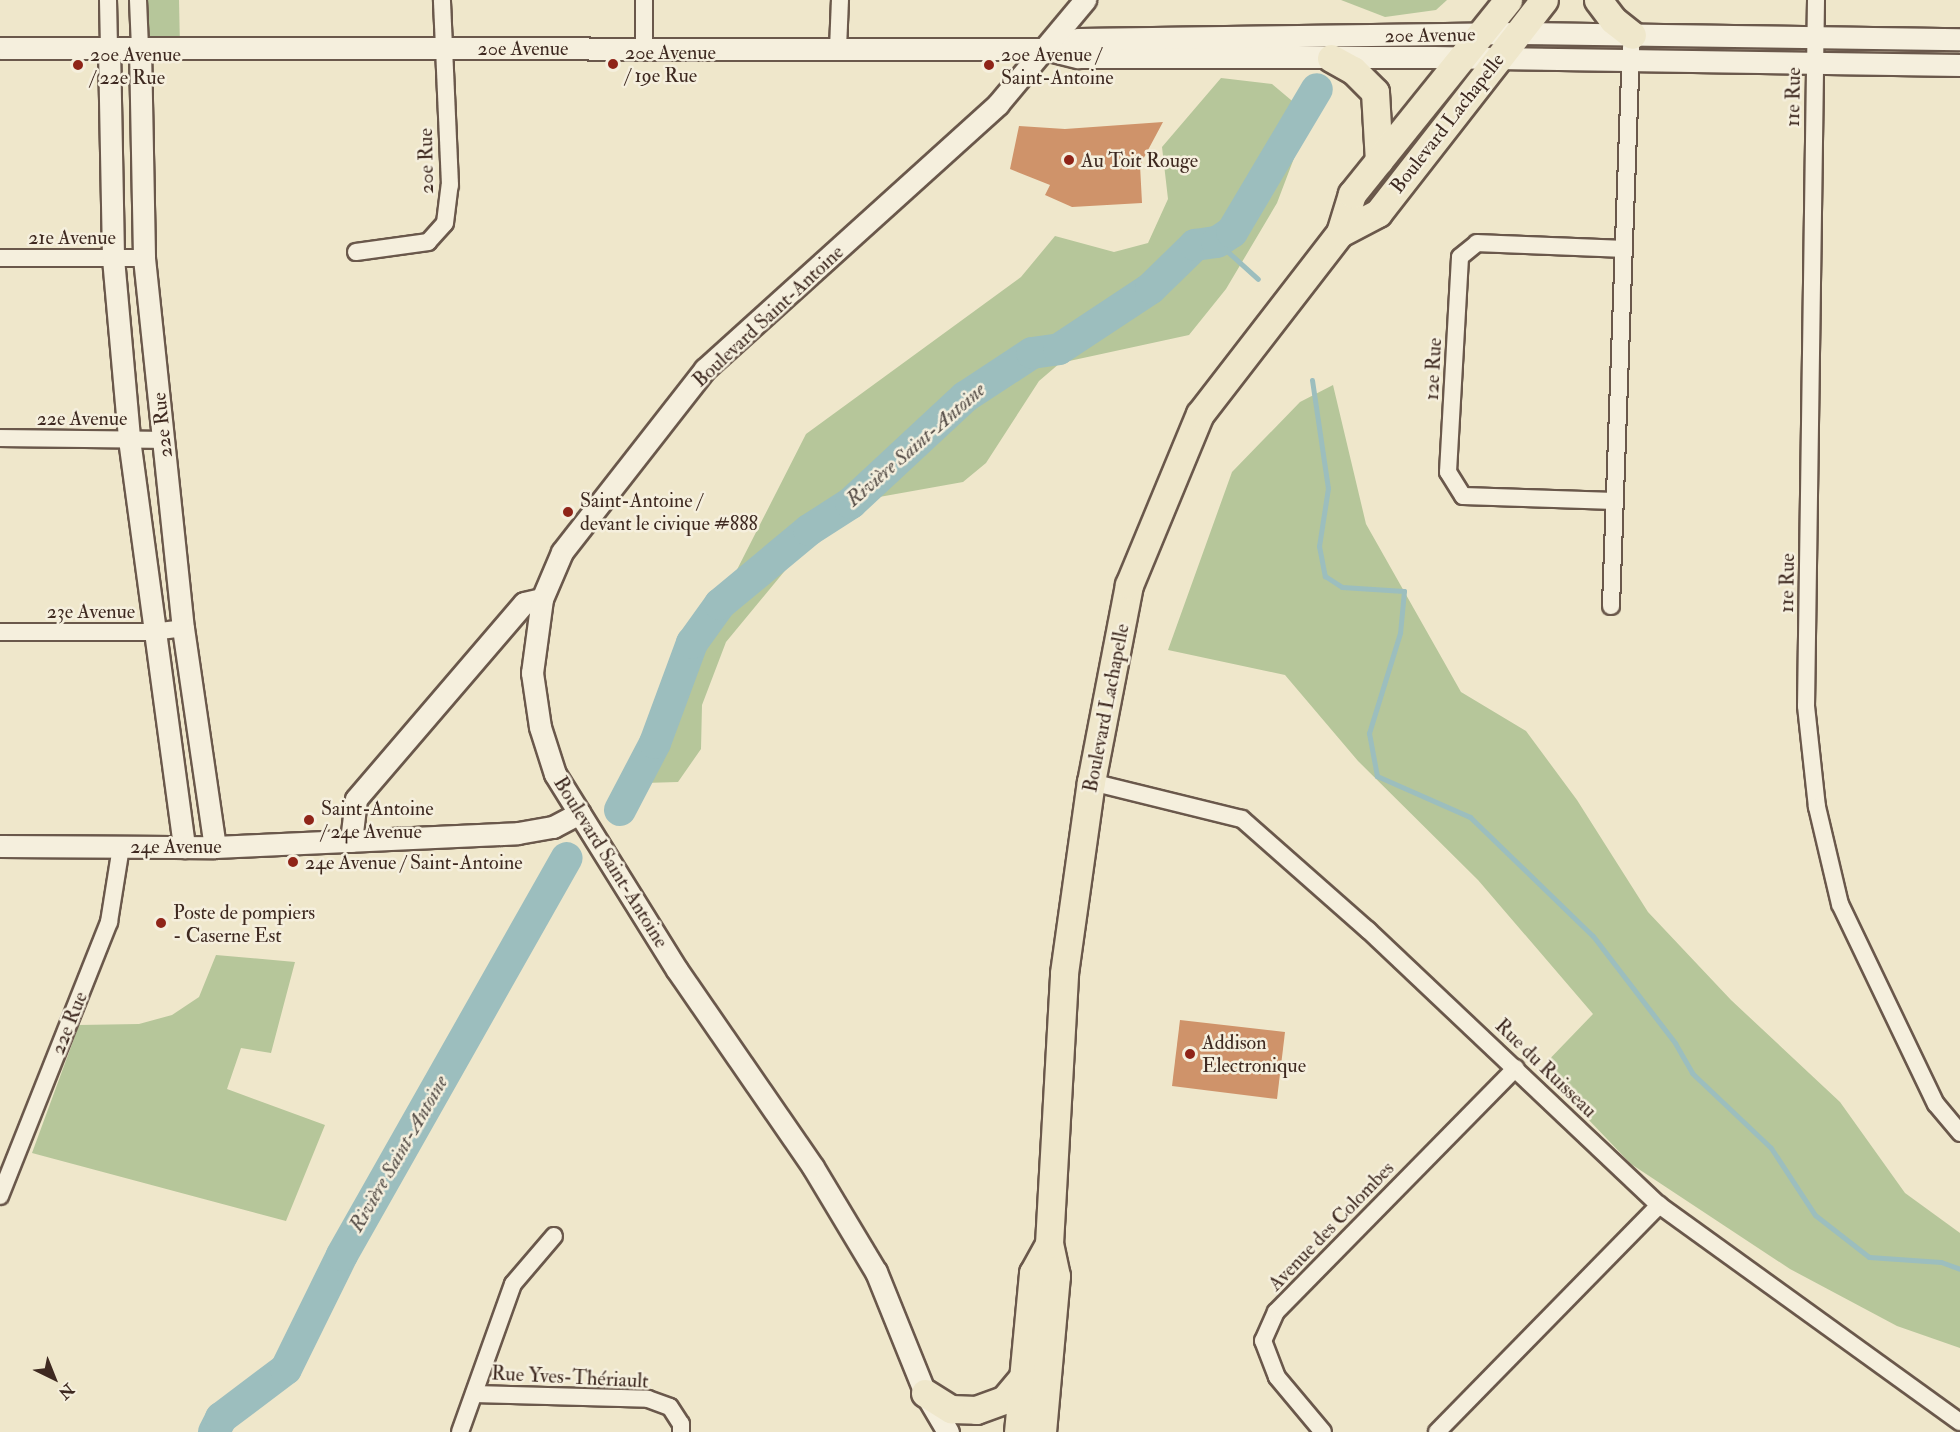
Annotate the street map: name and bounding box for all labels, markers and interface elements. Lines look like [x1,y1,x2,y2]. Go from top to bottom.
street label: 20e Avenue [1384,22,1476,48]
street label: 20e Avenue [478,36,568,60]
place label: 20e Avenue / 19e Rue [625,40,716,87]
place label: 20e Avenue / 22e Rue [90,42,181,89]
place label: 20e Avenue / Saint-Antoine [1001,42,1114,89]
street label: Boulevard Lachapelle [1385,48,1509,198]
marker: 20e Avenue / 19e Rue [606,57,620,71]
marker: 20e Avenue / 22e Rue [71,58,85,72]
marker: 20e Avenue / Saint-Antoine [982,58,996,72]
street label: 11e Rue [1780,67,1806,127]
street label: 20e Rue [413,128,439,194]
place label: Au Toit Rouge [1081,148,1198,172]
marker: Au Toit Rouge [1062,153,1076,167]
street label: 21e Avenue [28,225,116,249]
street label: Boulevard Saint-Antoine [688,240,848,392]
street label: 12e Rue [1419,337,1447,401]
water label: Rivière Saint-Antoine [841,378,991,512]
street label: 22e Rue [147,391,177,459]
street label: 22e Avenue [37,406,127,430]
place label: Saint-Antoine / devant le civique #888 [580,488,758,535]
marker: Saint-Antoine / devant le civique #888 [561,505,575,519]
street label: 11e Rue [1774,553,1800,613]
street label: 23e Avenue [47,599,135,623]
street label: Boulevard Lachapelle [1078,622,1134,794]
street label: Boulevard Saint-Antoine [549,772,673,952]
place label: Saint-Antoine / 24e Avenue [321,796,434,843]
marker: Saint-Antoine / 24e Avenue [302,813,316,827]
street label: 24e Avenue [130,834,222,858]
place label: 24e Avenue / Saint-Antoine [305,850,523,874]
marker: 24e Avenue / Saint-Antoine [286,855,300,869]
place label: Poste de pompiers - Caserne Est [173,900,315,947]
marker: Poste de pompiers - Caserne Est [154,916,168,930]
street label: 22e Rue [46,988,92,1058]
street label: Rue du Ruisseau [1490,1014,1602,1122]
place label: Addison Electronique [1202,1030,1306,1077]
marker: Addison Electronique [1183,1047,1197,1061]
water label: Rivière Saint-Antoine [344,1071,454,1237]
street label: Avenue des Colombes [1263,1156,1399,1296]
north arrow [24,1348,84,1408]
street label: Rue Yves-Thériault [491,1361,649,1393]
text: N [54,1379,78,1403]

